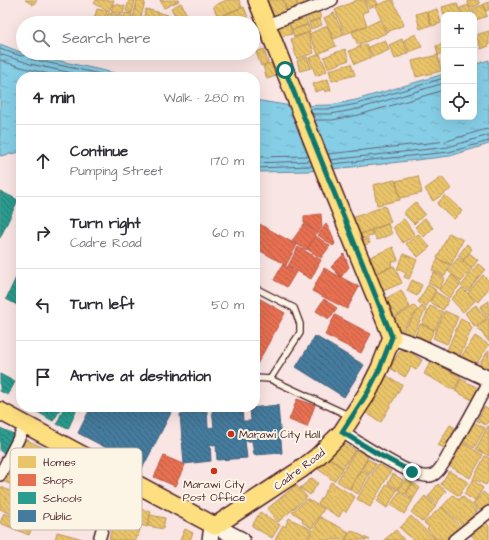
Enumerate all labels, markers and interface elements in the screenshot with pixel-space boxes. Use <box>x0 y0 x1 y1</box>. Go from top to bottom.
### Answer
map controls <box>441 12 477 120</box>
button: + <box>441 12 477 48</box>
search box <box>16 16 260 60</box>
icon: search <box>30 27 52 49</box>
text: Search here <box>62 28 151 49</box>
button: − <box>441 48 477 84</box>
route start <box>276 61 294 79</box>
button: locate <box>441 84 477 120</box>
text: 4 min <box>32 86 75 110</box>
text: Walk · 280 m <box>163 89 244 107</box>
text: Continue <box>70 141 128 162</box>
icon: ahead <box>32 150 54 172</box>
text: 170 m <box>211 152 244 170</box>
text: Pumping Street <box>70 162 163 180</box>
text: Turn right <box>70 213 141 234</box>
icon: right <box>32 222 54 244</box>
text: 60 m <box>212 224 244 242</box>
text: Cadre Road <box>70 234 142 252</box>
icon: left <box>32 294 54 316</box>
text: Turn left <box>70 294 134 315</box>
text: 50 m <box>211 296 244 314</box>
icon: arrive <box>32 366 54 388</box>
text: Arrive at destination <box>70 366 211 387</box>
place label: Marawi City Hall <box>239 427 321 443</box>
marker: Marawi City Hall <box>226 429 236 439</box>
street label: Cadre Road <box>271 445 328 494</box>
legend <box>10 448 142 530</box>
text: Homes <box>43 455 76 470</box>
route end <box>403 463 421 481</box>
marker: Marawi City Post Office <box>209 466 219 476</box>
text: Shops <box>43 473 74 488</box>
place label: Marawi City Post Office <box>183 477 245 505</box>
text: Schools <box>43 491 83 506</box>
text: Public <box>43 509 72 524</box>

